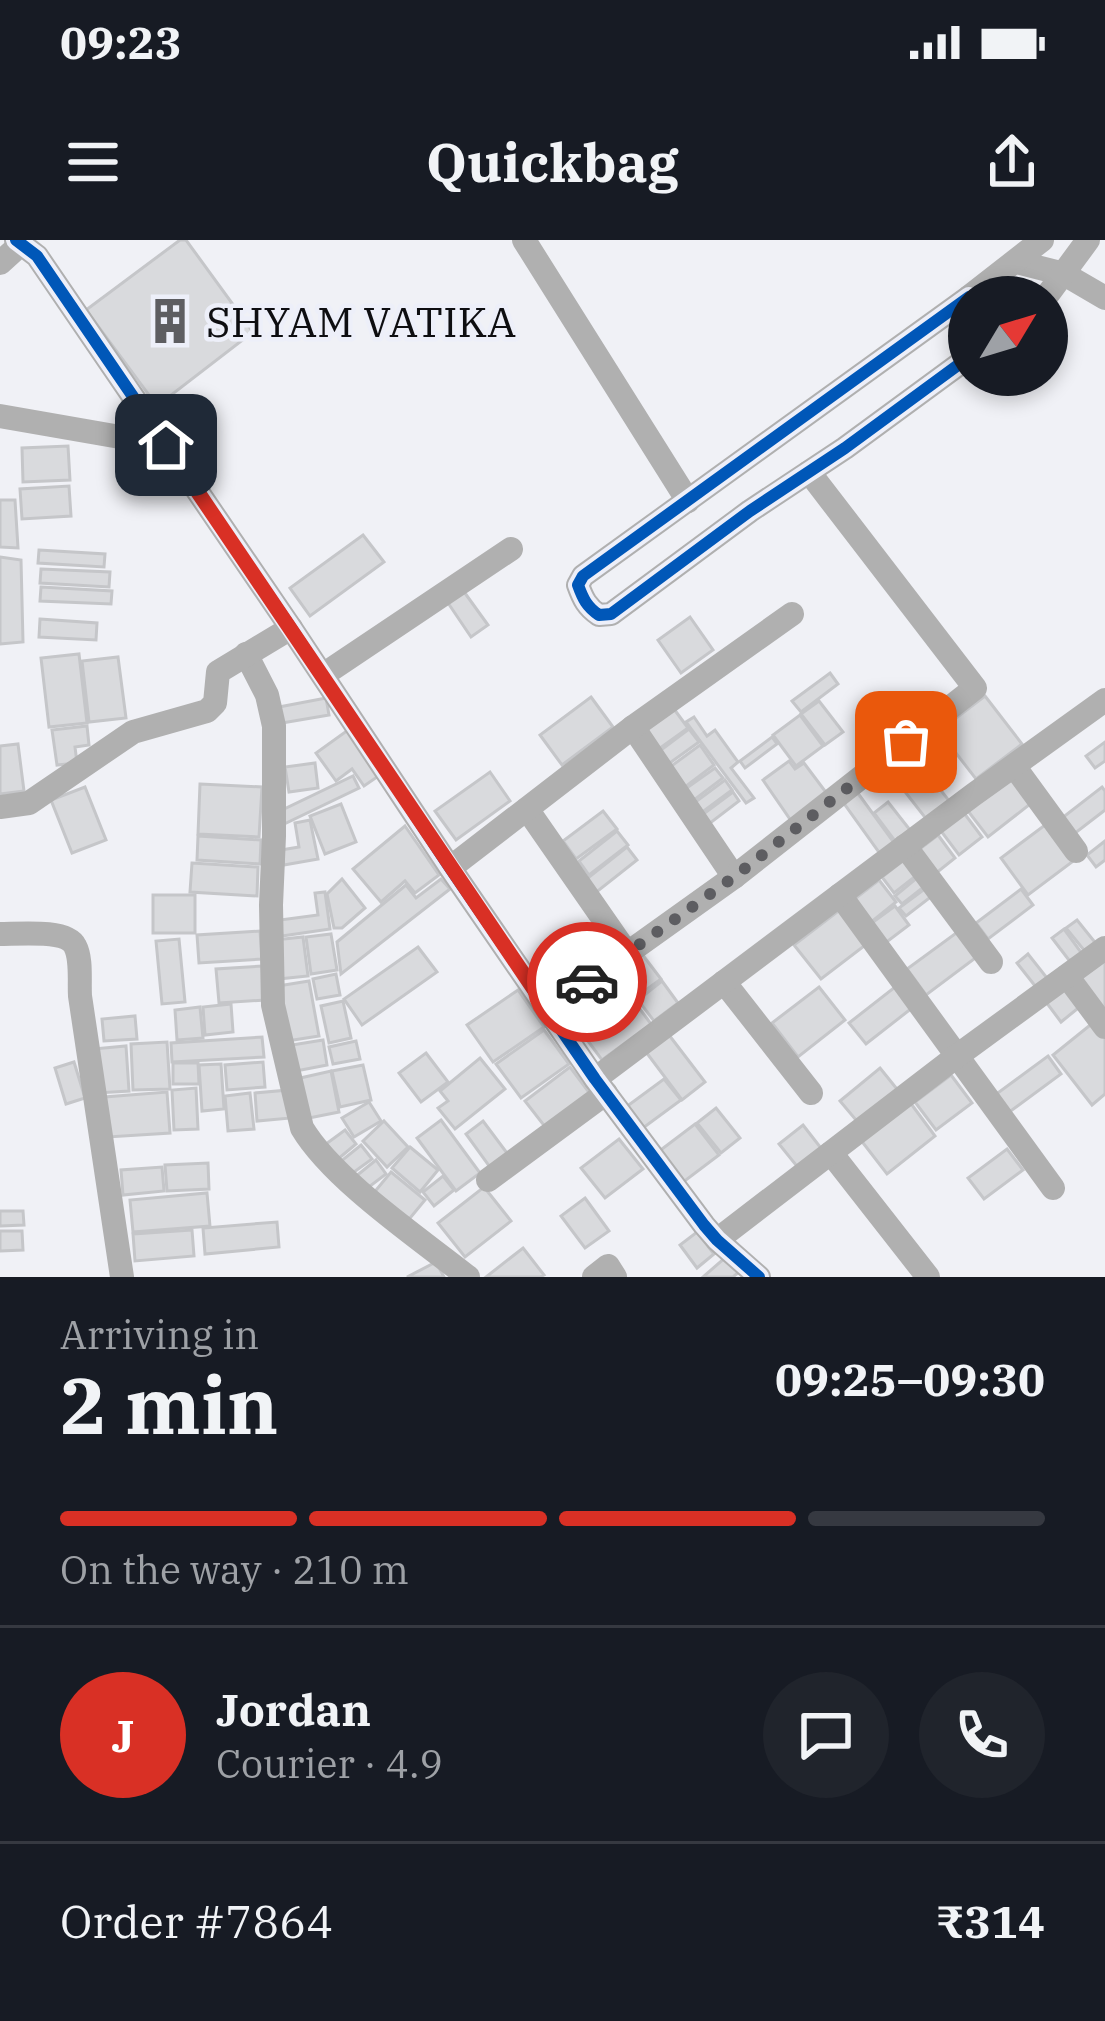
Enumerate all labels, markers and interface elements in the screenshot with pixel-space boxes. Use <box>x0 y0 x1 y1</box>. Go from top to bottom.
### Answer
text: 09:23 <box>60 13 182 71</box>
text: Quickbag <box>426 127 679 197</box>
icon: menu <box>60 129 126 195</box>
icon: share <box>979 129 1045 195</box>
north arrow <box>948 276 1068 396</box>
map controls <box>948 276 1068 396</box>
place label: SHYAM VATIKA <box>206 294 516 349</box>
building icon: SHYAM VATIKA <box>145 296 195 346</box>
pin <box>115 394 217 496</box>
icon: home <box>133 412 199 478</box>
pin <box>855 691 957 793</box>
icon: bag <box>873 709 939 775</box>
courier <box>527 922 647 1042</box>
icon: car <box>554 949 620 1015</box>
text: Arriving in <box>60 1309 259 1360</box>
text: 09:25–09:30 <box>775 1350 1045 1408</box>
text: 2 min <box>60 1354 278 1455</box>
text: On the way · 210 m <box>60 1544 409 1595</box>
button: chat <box>763 1672 889 1798</box>
button: phone <box>919 1672 1045 1798</box>
text: Jordan <box>216 1680 371 1738</box>
text: J <box>111 1706 135 1764</box>
text: Courier · 4.9 <box>216 1738 443 1789</box>
text: Order #7864 <box>60 1892 333 1950</box>
text: ₹314 <box>935 1892 1045 1950</box>

